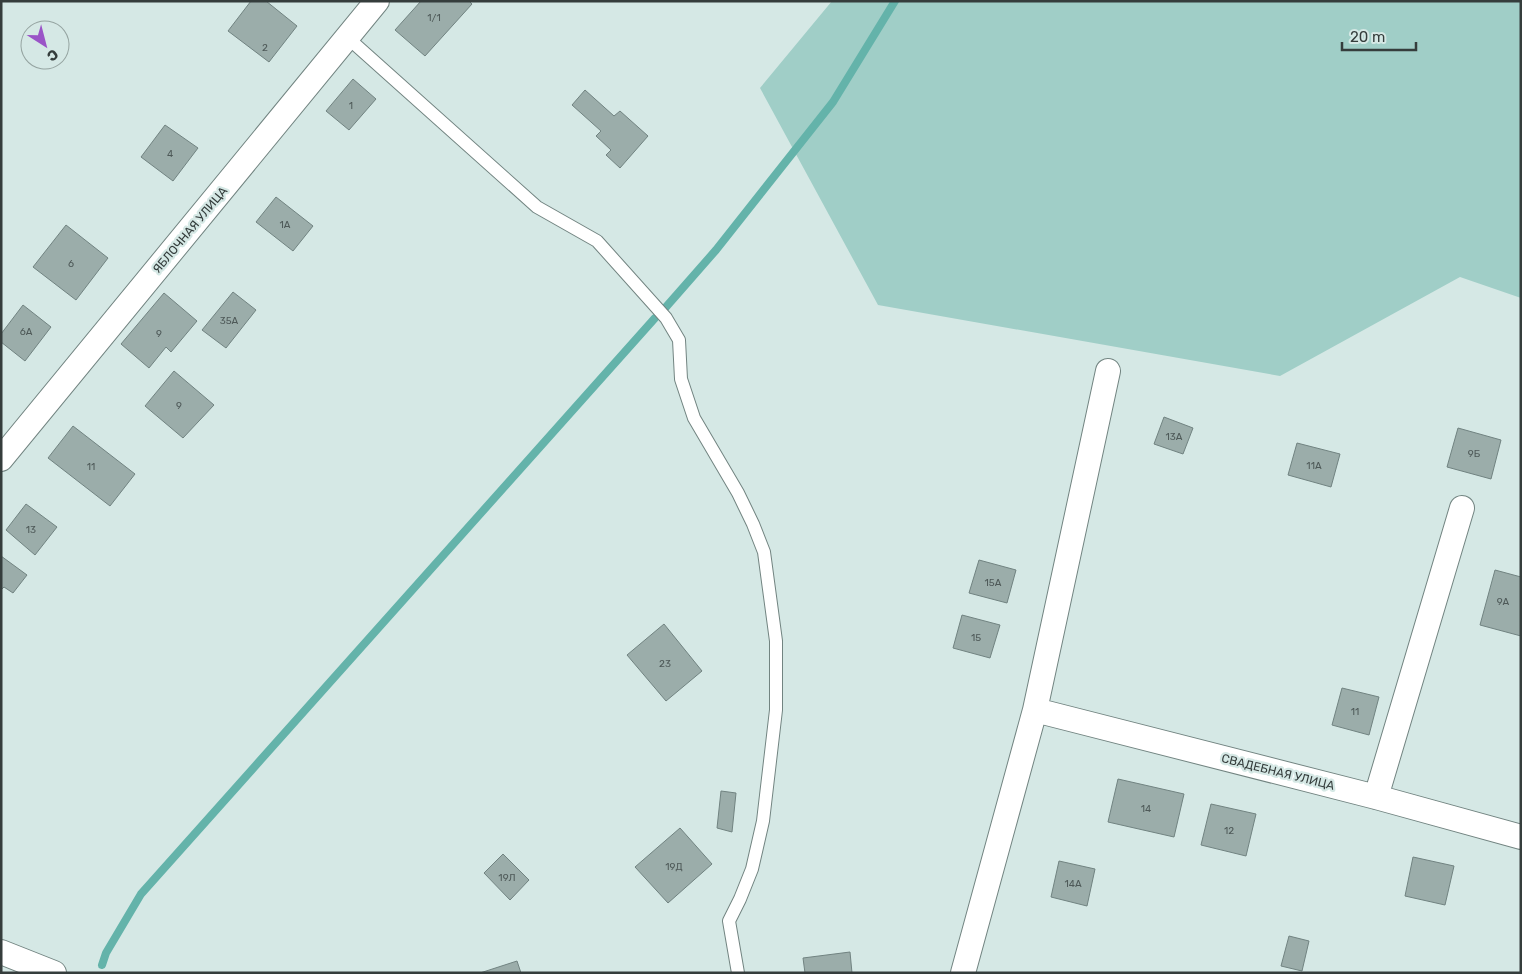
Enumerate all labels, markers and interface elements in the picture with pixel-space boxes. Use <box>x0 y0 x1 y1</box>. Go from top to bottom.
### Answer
house number: 1/1 <box>427 12 441 24</box>
north arrow <box>20 20 70 70</box>
scale bar <box>1342 20 1416 52</box>
text: 20 m <box>1350 28 1385 46</box>
house number: 2 <box>262 42 268 54</box>
text: С <box>43 45 61 65</box>
house number: 1 <box>349 100 353 112</box>
house number: 4 <box>167 148 173 160</box>
street label: ЯБЛОЧНАЯ УЛИЦА <box>150 184 230 276</box>
house number: 1А <box>280 219 291 231</box>
house number: 6 <box>68 258 74 270</box>
house number: 35А <box>220 315 239 327</box>
house number: 6А <box>20 326 33 338</box>
house number: 9 <box>156 328 162 340</box>
house number: 9 <box>176 400 182 412</box>
house number: 13А <box>1166 431 1183 443</box>
house number: 9Б <box>1468 448 1481 460</box>
house number: 11А <box>1306 460 1322 472</box>
house number: 11 <box>87 461 95 473</box>
house number: 13 <box>26 524 36 536</box>
house number: 15А <box>985 577 1002 589</box>
house number: 9А <box>1497 596 1510 608</box>
house number: 15 <box>971 632 981 644</box>
house number: 23 <box>659 658 671 670</box>
house number: 11 <box>1351 706 1359 718</box>
street label: СВАДЕБНАЯ УЛИЦА <box>1220 751 1336 793</box>
house number: 14 <box>1141 803 1151 815</box>
house number: 12 <box>1224 825 1234 837</box>
house number: 19Д <box>665 861 683 873</box>
house number: 19Л <box>498 872 516 884</box>
house number: 14А <box>1064 878 1082 890</box>

